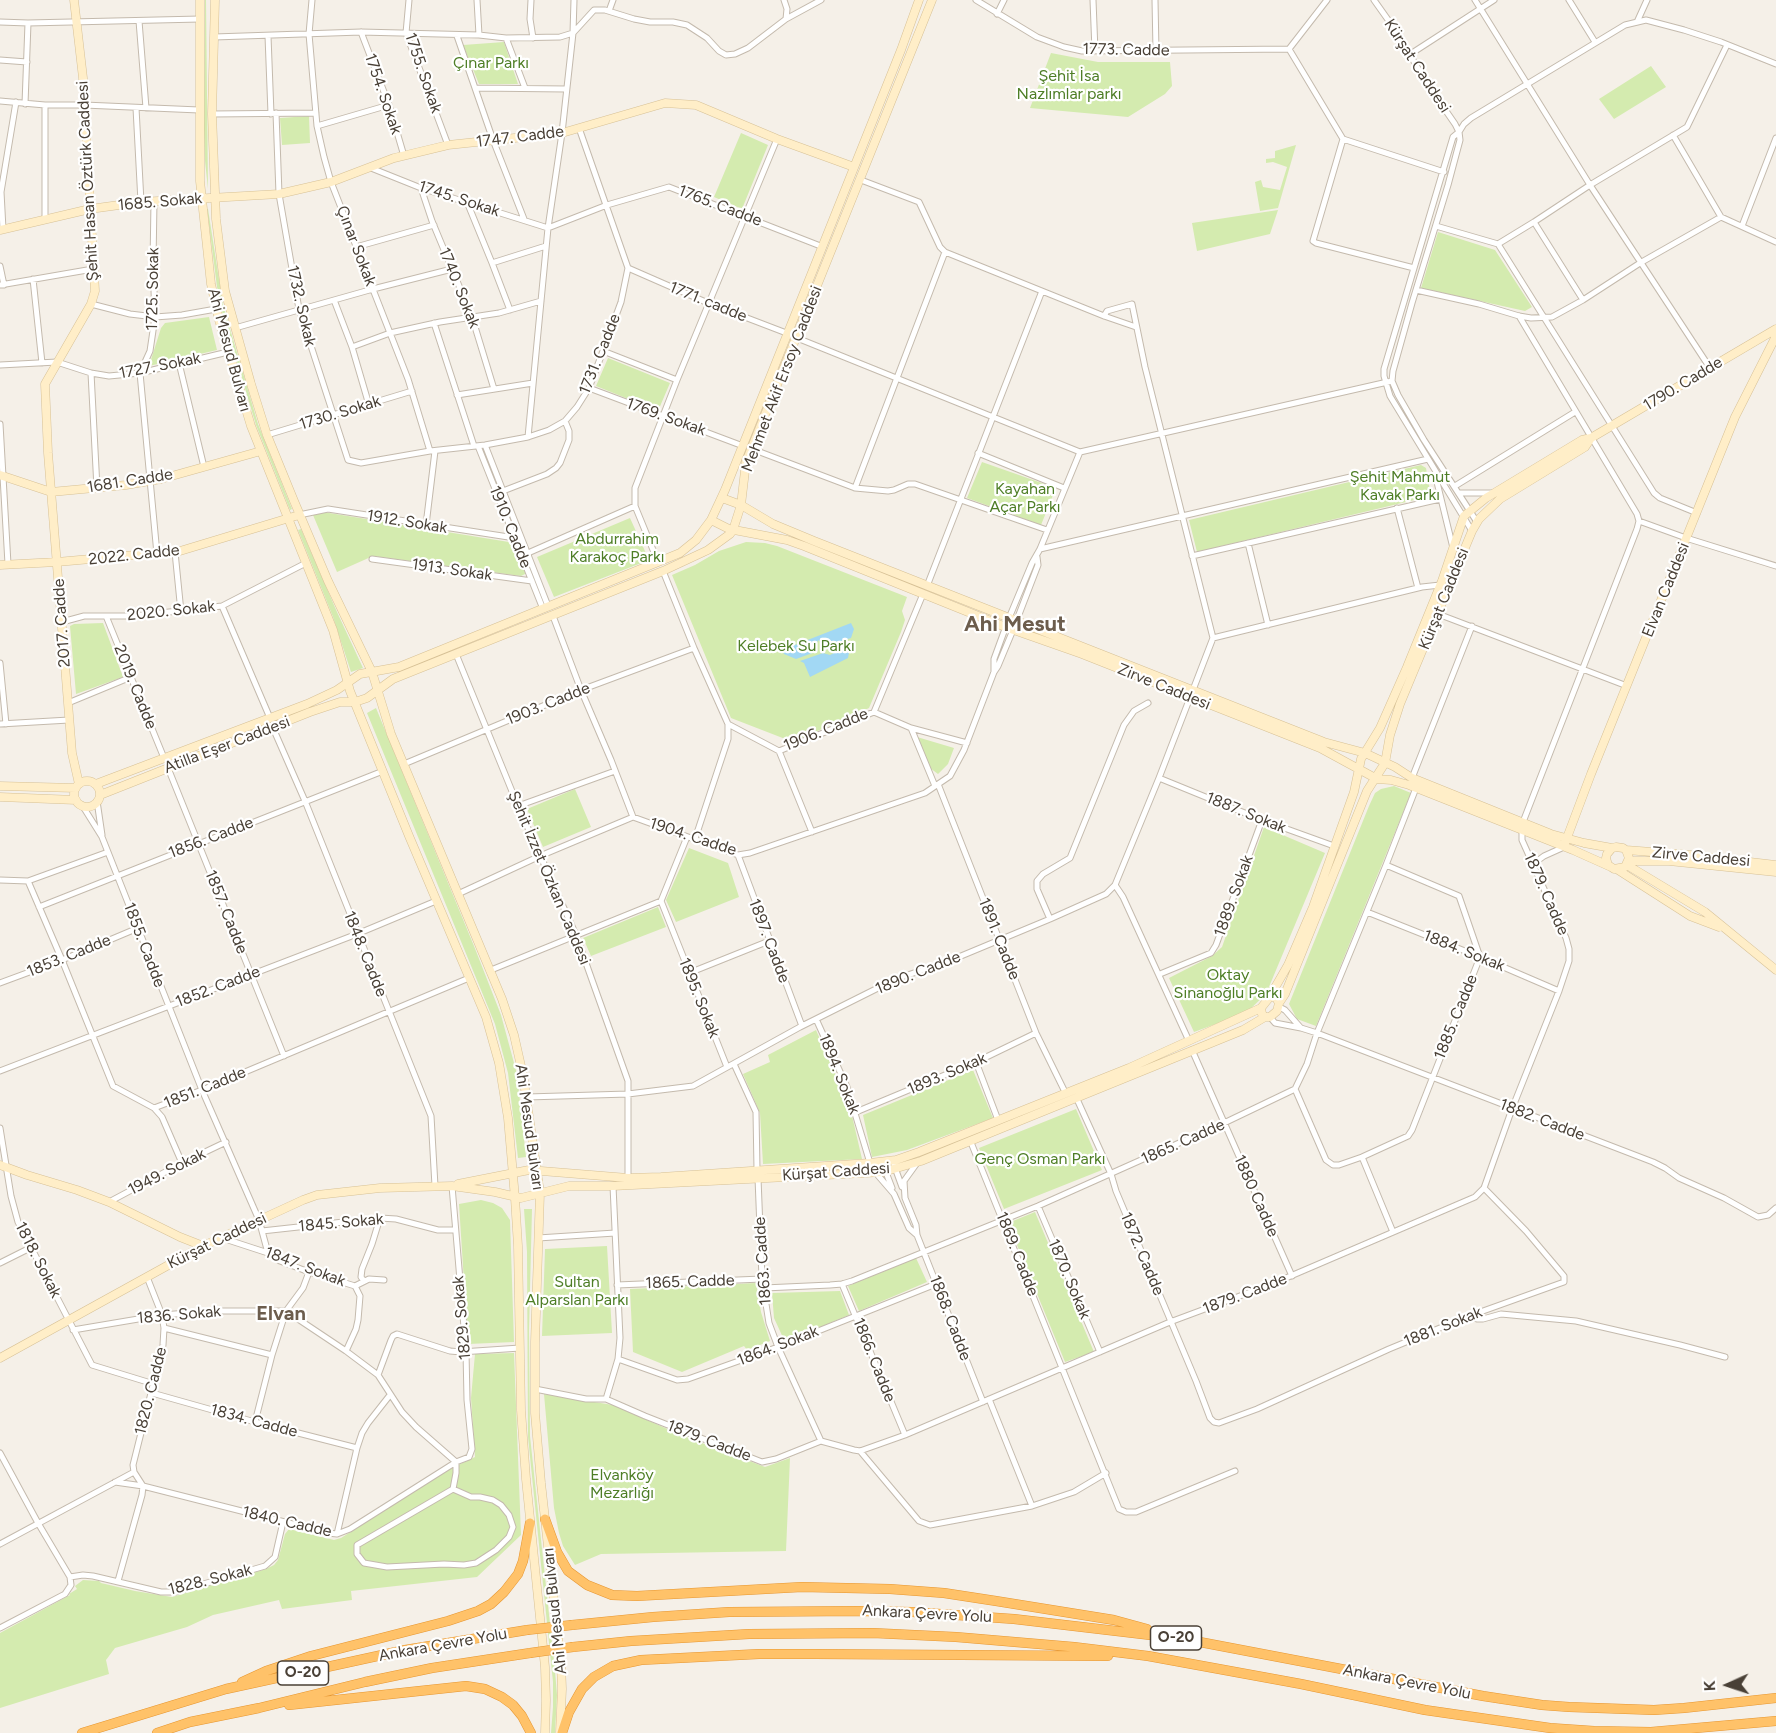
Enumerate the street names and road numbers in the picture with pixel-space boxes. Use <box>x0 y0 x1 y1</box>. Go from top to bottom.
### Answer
street label: Kürşat Caddesi <box>1380 15 1454 117</box>
street label: 1755. Sokak <box>400 30 446 116</box>
street label: 1773. Cadde <box>1082 40 1170 60</box>
street label: 1754. Sokak <box>360 51 406 137</box>
street label: Şehit Hasan Öztürk Caddesi <box>73 80 103 282</box>
street label: 1747. Cadde <box>475 122 565 152</box>
street label: 1745. Sokak <box>416 177 502 221</box>
street label: 1765. Cadde <box>676 181 764 231</box>
street label: 1685. Sokak <box>117 189 203 215</box>
street label: Çınar Sokak <box>332 203 380 289</box>
street label: 1740. Sokak <box>434 245 484 331</box>
street label: 1725. Sokak <box>143 247 163 331</box>
street label: 1732. Sokak <box>282 264 320 348</box>
street label: 1771. cadde <box>666 278 750 326</box>
street label: Mehmet Akif Ersoy Caddesi <box>738 283 826 475</box>
street label: Ahi Mesud Bulvarı <box>203 286 255 414</box>
street label: 1731. Cadde <box>575 311 625 397</box>
street label: 1727. Sokak <box>118 349 202 383</box>
street label: 1790. Cadde <box>1640 353 1726 415</box>
street label: 1730. Sokak <box>297 392 383 434</box>
street label: 1769. Sokak <box>624 394 708 440</box>
street label: 1681. Cadde <box>86 465 174 497</box>
street label: 1910. Cadde <box>485 483 535 571</box>
street label: 1912. Sokak <box>365 506 449 538</box>
street label: Elvan Caddesi <box>1638 540 1694 640</box>
street label: 2022. Cadde <box>87 541 181 569</box>
street label: Kürşat Caddesi <box>1415 545 1473 653</box>
street label: 1913. Sokak <box>411 555 493 585</box>
street label: 2017. Cadde <box>49 578 75 668</box>
street label: 2020. Sokak <box>126 597 216 625</box>
street label: 2019. Cadde <box>109 642 161 732</box>
street label: Zirve Caddesi <box>1115 660 1213 714</box>
street label: 1903. Cadde <box>503 678 593 730</box>
street label: 1906. Cadde <box>781 704 871 756</box>
street label: Atilla Eşer Caddesi <box>161 712 293 778</box>
street label: Şehit İzzet Özkan Caddesi <box>504 788 594 968</box>
street label: 1887. Sokak <box>1203 788 1289 838</box>
street label: 1856. Cadde <box>166 813 256 863</box>
street label: 1904. Cadde <box>647 814 739 860</box>
street label: Zirve Caddesi <box>1651 843 1751 871</box>
street label: 1879. Cadde <box>1519 850 1573 938</box>
street label: 1889. Sokak <box>1210 853 1258 939</box>
street label: 1857. Cadde <box>200 867 252 957</box>
street label: 1891. Cadde <box>974 895 1024 983</box>
street label: 1897. Cadde <box>744 896 794 986</box>
street label: 1855. Cadde <box>119 900 169 990</box>
street label: 1848. Cadde <box>339 908 391 1000</box>
street label: 1884. Sokak <box>1420 926 1508 976</box>
street label: 1853. Cadde <box>24 930 114 982</box>
street label: 1890. Cadde <box>873 947 963 999</box>
street label: 1895. Sokak <box>674 955 724 1041</box>
street label: 1852. Cadde <box>173 962 263 1012</box>
street label: 1885. Cadde <box>1430 972 1482 1062</box>
street label: 1894. Sokak <box>814 1031 864 1117</box>
street label: 1893. Sokak <box>905 1049 989 1099</box>
street label: 1851. Cadde <box>161 1063 249 1113</box>
street label: Ahi Mesud Bulvarı <box>511 1063 547 1191</box>
street label: 1882. Cadde <box>1497 1095 1587 1145</box>
street label: 1865. Cadde <box>1138 1115 1228 1169</box>
street label: 1949. Sokak <box>125 1144 209 1200</box>
street label: 1880 Cadde <box>1229 1152 1283 1240</box>
street label: Kürşat Caddesi <box>781 1159 891 1185</box>
street label: Kürşat Caddesi <box>164 1209 270 1273</box>
street label: 1869. Cadde <box>991 1209 1043 1299</box>
street label: 1845. Sokak <box>298 1210 384 1236</box>
street label: 1872. Cadde <box>1116 1210 1168 1298</box>
street label: 1863. Cadde <box>750 1216 776 1306</box>
street label: 1818. Sokak <box>11 1219 65 1301</box>
street label: 1870. Sokak <box>1044 1236 1094 1322</box>
street label: 1847. Sokak <box>262 1243 348 1291</box>
street label: 1879. Cadde <box>1200 1269 1290 1319</box>
street label: 1865. Cadde <box>645 1271 735 1293</box>
street label: 1868. Cadde <box>925 1273 975 1363</box>
street label: 1829. Sokak <box>449 1275 475 1361</box>
street label: 1836. Sokak <box>136 1302 222 1328</box>
street label: 1881. Sokak <box>1401 1303 1485 1351</box>
street label: 1866. Cadde <box>848 1315 900 1405</box>
street label: 1864. Sokak <box>735 1322 821 1370</box>
street label: 1820. Cadde <box>131 1345 171 1437</box>
street label: 1834. Cadde <box>208 1400 300 1442</box>
street label: 1879. Cadde <box>664 1416 754 1466</box>
street label: 1840. Cadde <box>240 1502 334 1542</box>
street label: Ahi Mesud Bulvarı <box>539 1547 571 1675</box>
street label: 1828. Sokak <box>166 1560 254 1600</box>
street label: Ankara Çevre Yolu <box>862 1601 992 1627</box>
street label: Ankara Çevre Yolu <box>377 1624 509 1666</box>
road number: O-20 <box>1150 1626 1202 1650</box>
street label: Ankara Çevre Yolu <box>1341 1660 1473 1704</box>
road number: O-20 <box>278 1661 328 1685</box>

